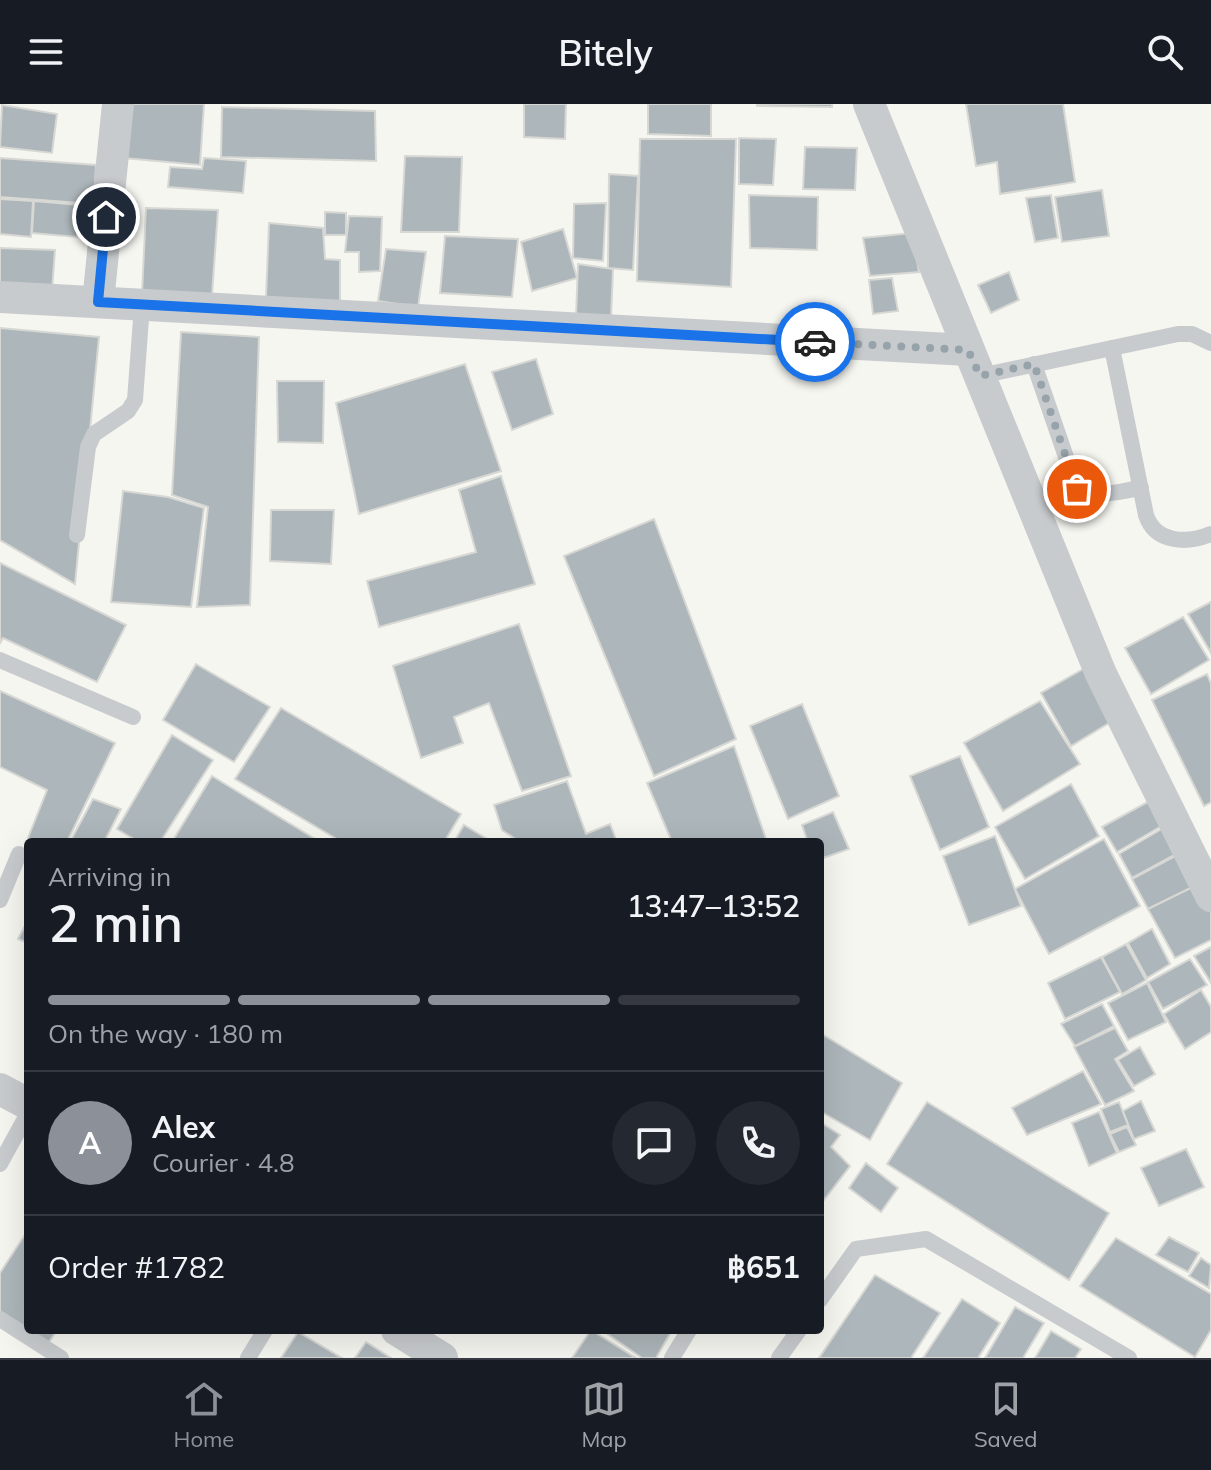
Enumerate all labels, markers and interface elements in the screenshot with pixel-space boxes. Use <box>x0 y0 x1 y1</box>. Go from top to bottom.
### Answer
icon: menu <box>24 30 68 74</box>
text: Bitely <box>558 30 653 75</box>
icon: search <box>1143 30 1187 74</box>
pin <box>72 183 140 251</box>
icon: home <box>84 195 128 239</box>
courier <box>775 302 855 382</box>
icon: car <box>793 320 837 364</box>
pin <box>1043 455 1111 523</box>
icon: bag <box>1055 467 1099 511</box>
text: Arriving in <box>48 860 171 893</box>
text: 13:47–13:52 <box>627 887 800 925</box>
text: 2 min <box>48 890 183 955</box>
text: On the way · 180 m <box>48 1017 283 1050</box>
button: chat <box>612 1101 696 1185</box>
button: phone <box>716 1101 800 1185</box>
text: Alex <box>152 1108 215 1146</box>
text: A <box>79 1124 101 1162</box>
text: Courier · 4.8 <box>152 1146 295 1179</box>
text: Order #1782 <box>48 1248 225 1286</box>
text: ฿651 <box>727 1248 800 1286</box>
tab: Home <box>174 1377 234 1453</box>
tab: Map <box>581 1377 627 1453</box>
tab: Saved <box>974 1377 1037 1453</box>

